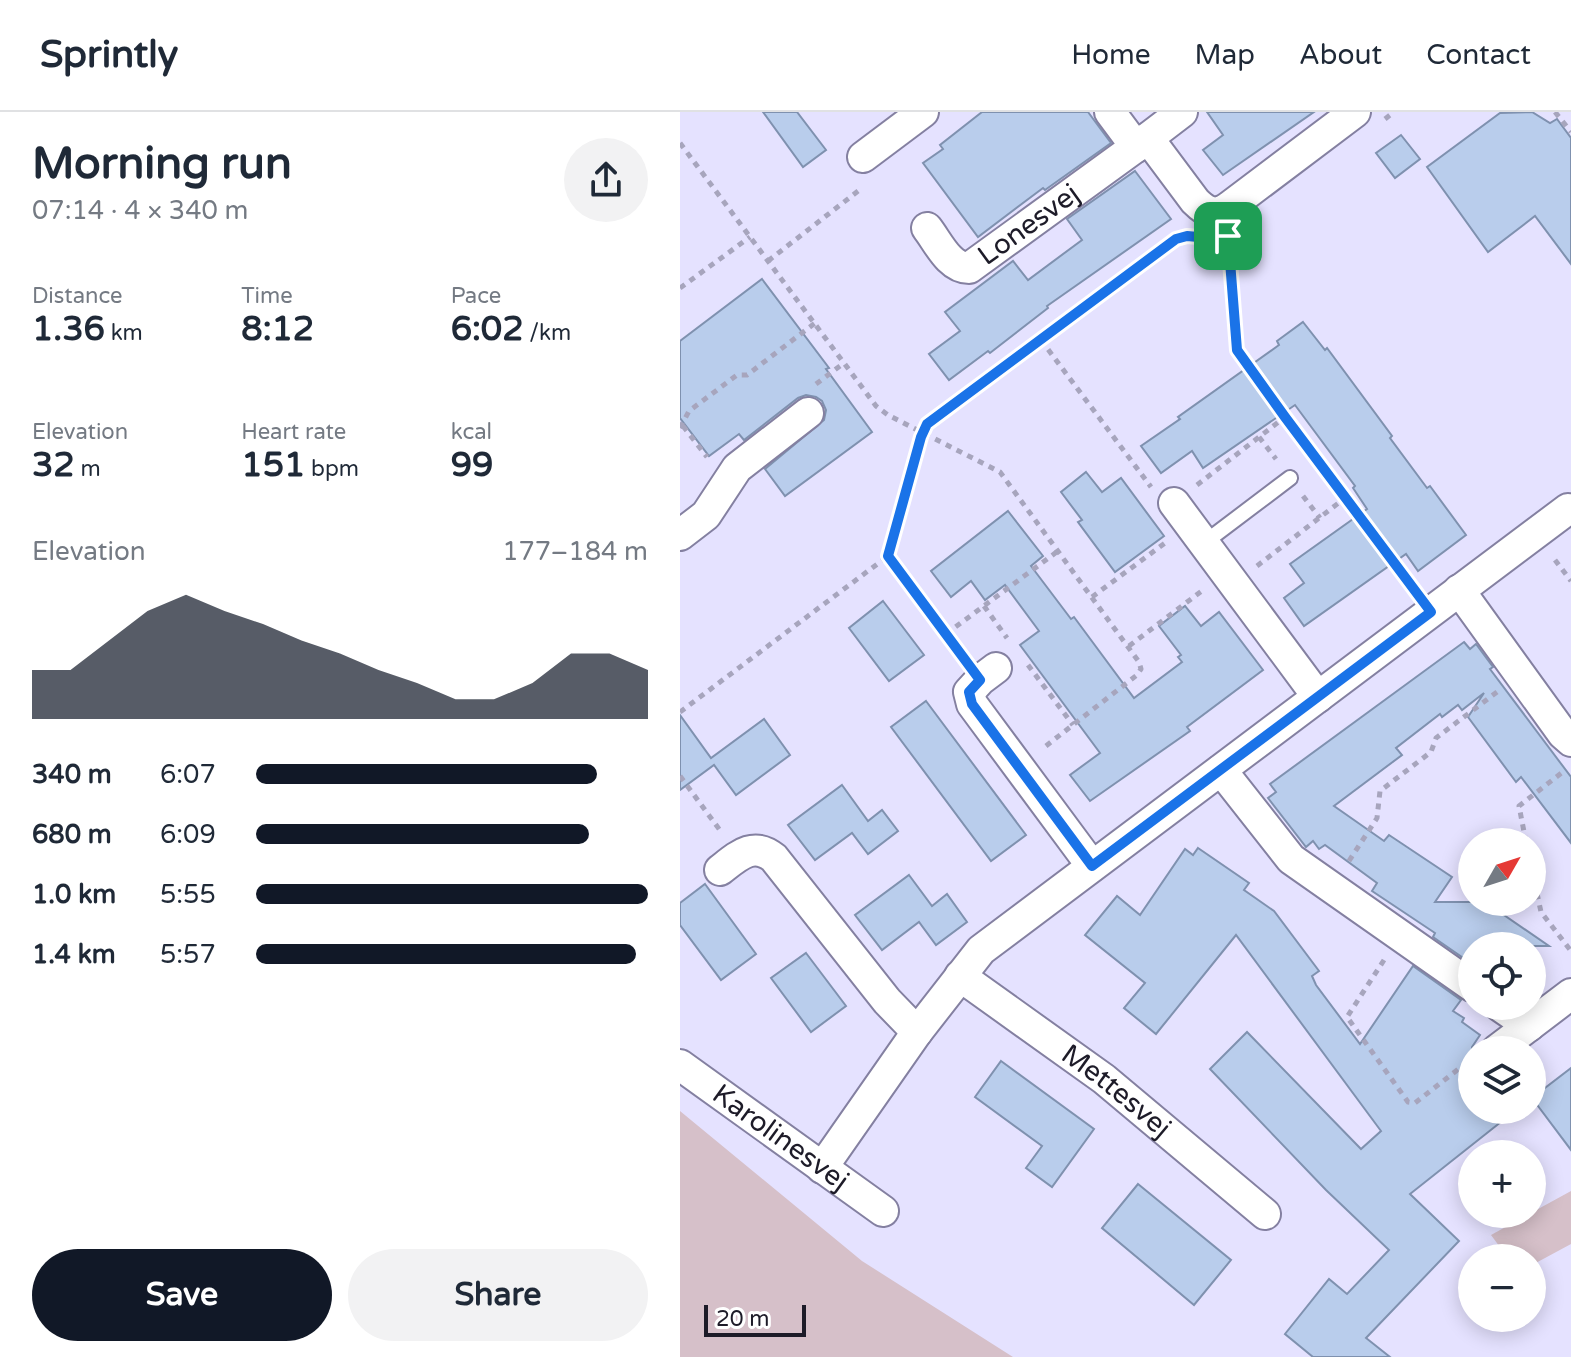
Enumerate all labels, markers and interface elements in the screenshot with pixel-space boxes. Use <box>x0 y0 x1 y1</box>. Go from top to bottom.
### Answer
text: Sprintly <box>40 32 178 78</box>
text: Home <box>1071 38 1151 72</box>
text: Map <box>1195 38 1255 72</box>
text: About <box>1299 38 1382 72</box>
text: Contact <box>1426 38 1531 72</box>
text: Morning run <box>32 138 292 191</box>
button: share <box>564 138 648 222</box>
street label: Lonesvej <box>971 177 1086 273</box>
text: 07:14 · 4 × 340 m <box>32 195 248 226</box>
pin <box>1194 202 1262 270</box>
icon: arrive <box>1206 214 1250 258</box>
text: Distance <box>32 283 123 309</box>
text: Time <box>241 283 293 309</box>
text: Pace <box>451 283 501 309</box>
text: 1.36 <box>32 309 105 350</box>
text: 8:12 <box>241 309 314 350</box>
text: 6:02 <box>451 309 524 350</box>
text: km <box>105 320 143 346</box>
text: /km <box>524 320 571 346</box>
text: Elevation <box>32 419 128 445</box>
text: Heart rate <box>241 419 346 445</box>
text: kcal <box>451 419 492 445</box>
text: 32 <box>32 445 75 486</box>
text: 151 <box>241 445 305 486</box>
text: 99 <box>451 445 493 486</box>
text: m <box>75 456 101 482</box>
text: bpm <box>305 456 359 482</box>
text: Elevation <box>32 536 146 567</box>
text: 177–184 m <box>502 536 648 567</box>
text: 340 m <box>32 759 112 790</box>
text: 6:07 <box>160 759 216 790</box>
text: 680 m <box>32 819 112 850</box>
text: 6:09 <box>160 819 216 850</box>
north arrow <box>1458 828 1546 916</box>
map controls <box>1458 828 1546 1332</box>
text: 1.0 km <box>32 879 116 910</box>
text: 5:55 <box>160 879 216 910</box>
button: locate <box>1458 932 1546 1020</box>
text: 1.4 km <box>32 939 116 970</box>
text: 5:57 <box>160 939 216 970</box>
button: layers <box>1458 1036 1546 1124</box>
street label: Mettesvej <box>1055 1037 1178 1145</box>
street label: Karolinesvej <box>706 1077 855 1198</box>
button: + <box>1458 1140 1546 1228</box>
button: − <box>1458 1244 1546 1332</box>
button: Save <box>32 1249 332 1341</box>
button: Share <box>348 1249 648 1341</box>
scale bar <box>704 1301 806 1337</box>
text: 20 m <box>716 1306 770 1332</box>

